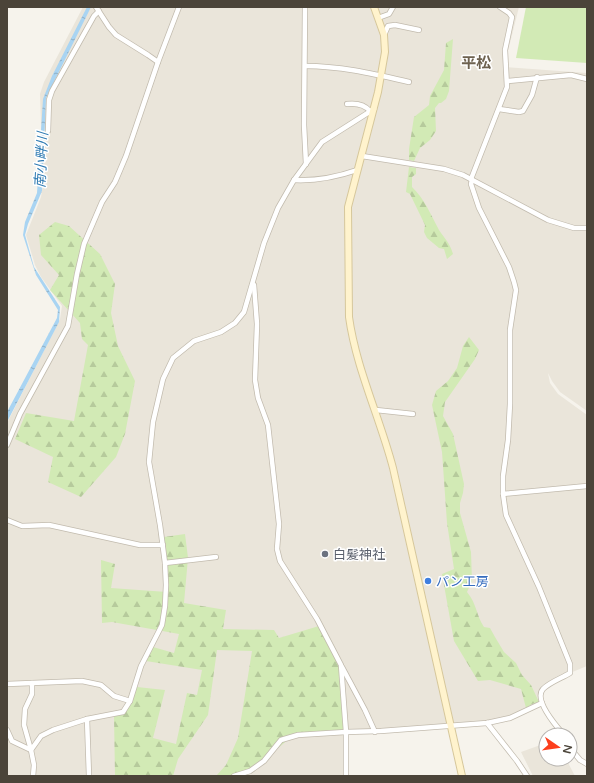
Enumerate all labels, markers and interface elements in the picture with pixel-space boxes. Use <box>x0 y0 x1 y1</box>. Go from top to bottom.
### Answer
district label: 平松 <box>461 54 491 72</box>
water label: 南小畔川 <box>32 130 52 188</box>
place label: 白髪神社 <box>333 547 385 563</box>
marker: 白髪神社 <box>320 549 330 559</box>
place label: パン工房 <box>436 574 489 590</box>
marker: パン工房 <box>423 576 433 586</box>
north arrow <box>538 727 578 767</box>
text: N <box>560 743 575 755</box>

